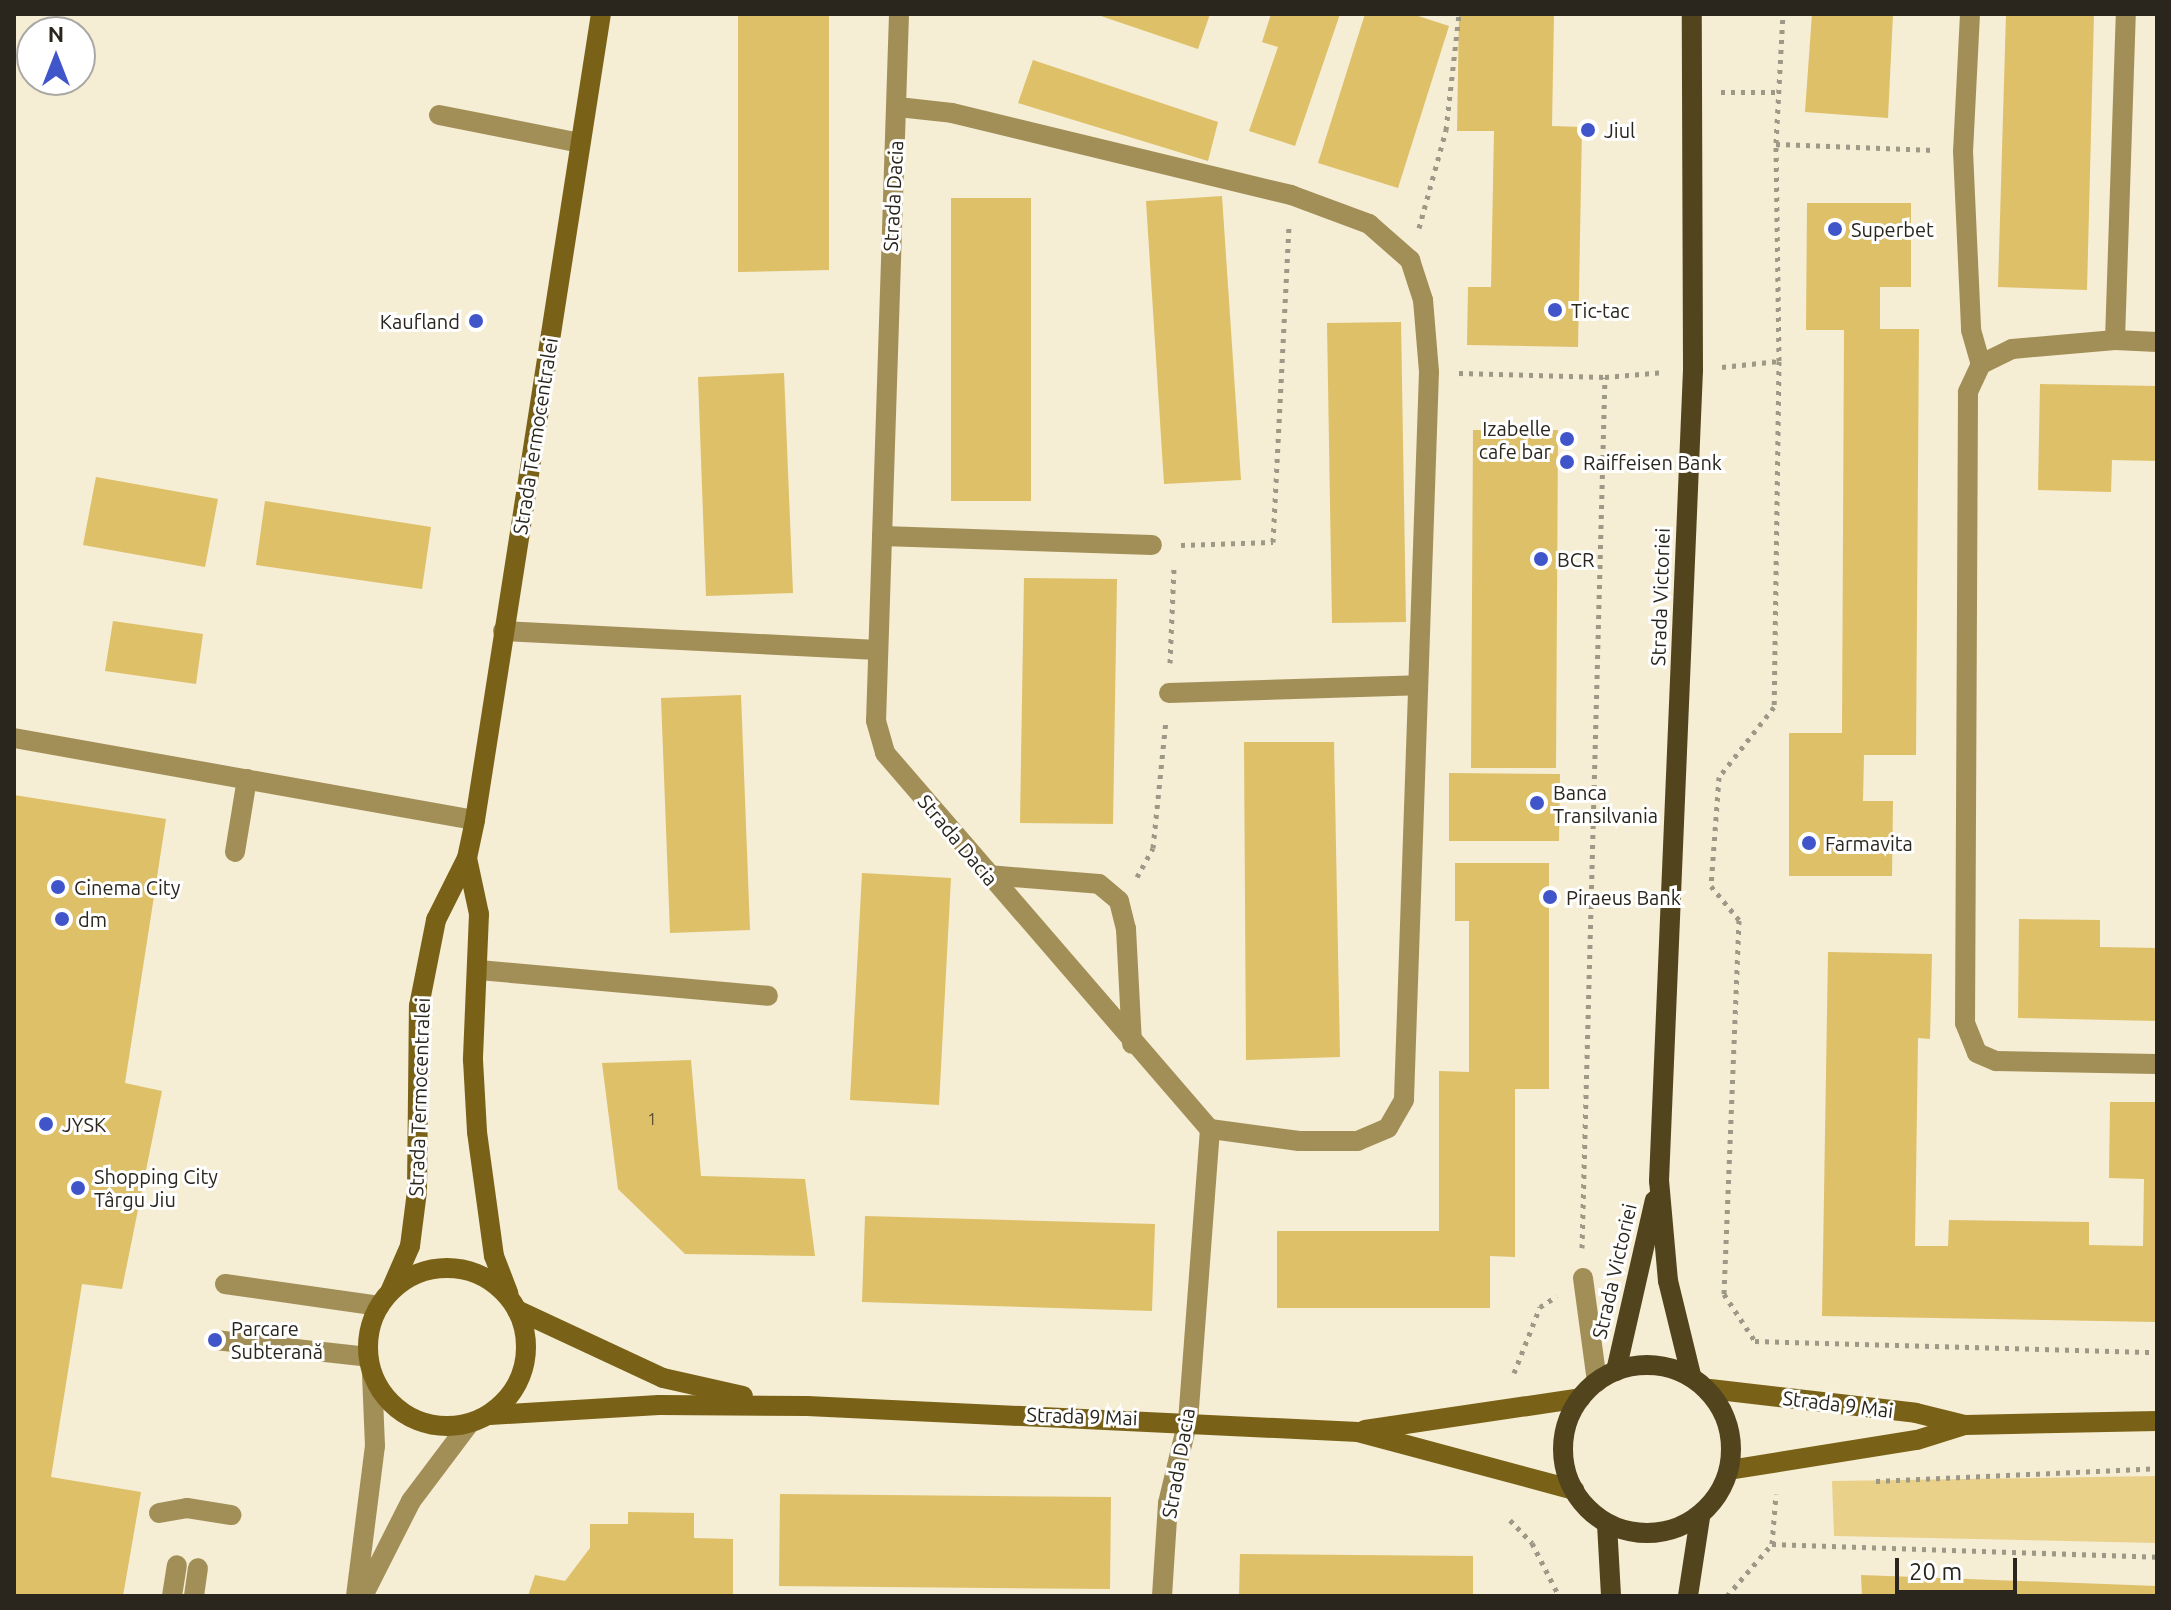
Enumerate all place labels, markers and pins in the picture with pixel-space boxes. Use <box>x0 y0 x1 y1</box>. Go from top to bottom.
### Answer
place label: Jiul <box>1604 118 1635 142</box>
marker: Jiul <box>1579 121 1597 139</box>
place label: Superbet <box>1851 217 1934 241</box>
marker: Superbet <box>1826 220 1844 238</box>
place label: Tic-tac <box>1571 298 1629 322</box>
marker: Tic-tac <box>1546 301 1564 319</box>
place label: Kaufland <box>380 309 460 333</box>
marker: Kaufland <box>467 312 485 330</box>
place label: Izabelle cafe bar <box>1479 416 1551 463</box>
marker: Izabelle cafe bar <box>1558 430 1576 448</box>
place label: Raiffeisen Bank <box>1583 450 1722 474</box>
marker: Raiffeisen Bank <box>1558 453 1576 471</box>
place label: BCR <box>1557 547 1594 571</box>
marker: BCR <box>1532 550 1550 568</box>
place label: Banca Transilvania <box>1553 780 1658 827</box>
marker: Banca Transilvania <box>1528 794 1546 812</box>
place label: Farmavita <box>1825 831 1913 855</box>
marker: Farmavita <box>1800 834 1818 852</box>
place label: Cinema City <box>74 875 180 899</box>
marker: Cinema City <box>49 878 67 896</box>
place label: Piraeus Bank <box>1566 885 1681 909</box>
marker: Piraeus Bank <box>1541 888 1559 906</box>
place label: dm <box>78 907 107 931</box>
marker: dm <box>53 910 71 928</box>
place label: JYSK <box>62 1112 106 1136</box>
marker: JYSK <box>37 1115 55 1133</box>
place label: Shopping City Târgu Jiu <box>94 1164 218 1211</box>
marker: Shopping City Târgu Jiu <box>69 1179 87 1197</box>
place label: Parcare Subterană <box>231 1316 323 1363</box>
marker: Parcare Subterană <box>206 1331 224 1349</box>

